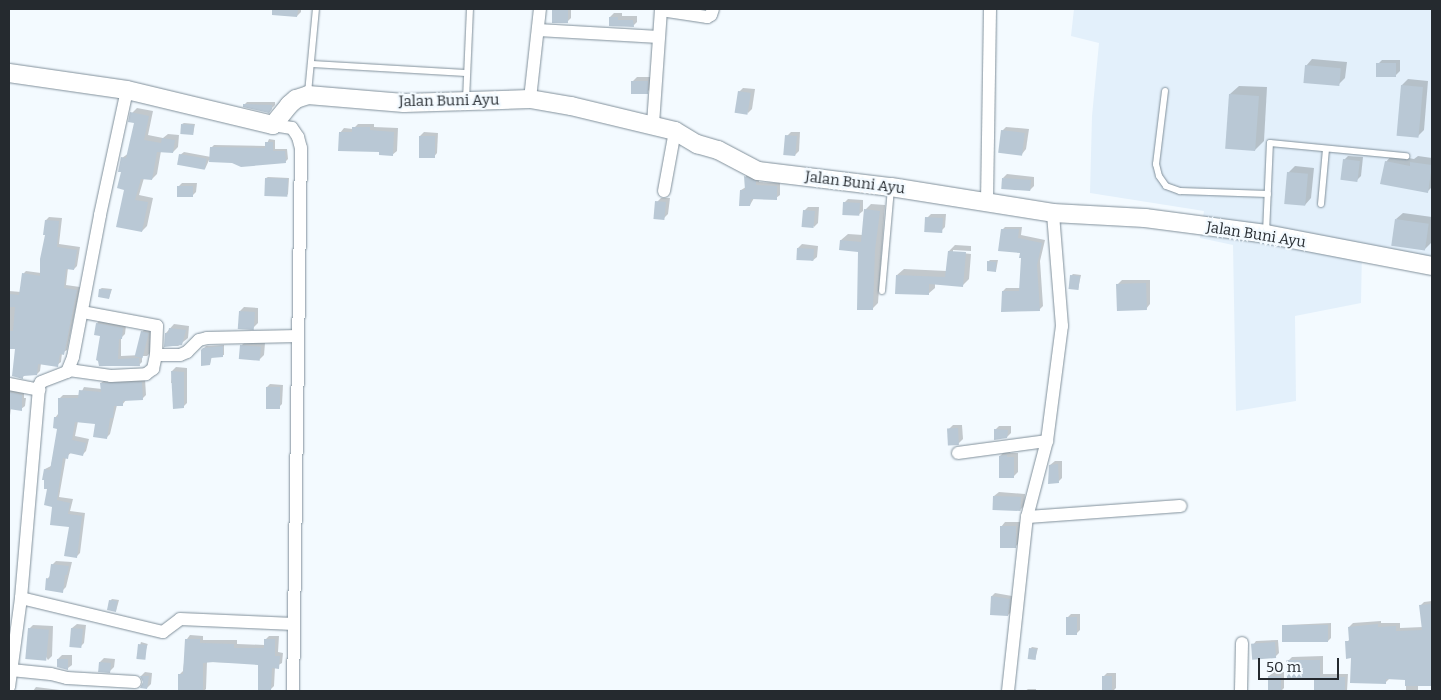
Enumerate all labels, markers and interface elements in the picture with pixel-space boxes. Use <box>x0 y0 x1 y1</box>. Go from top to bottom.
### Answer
street label: Jalan Buni Ayu <box>399 91 499 111</box>
street label: Jalan Buni Ayu <box>804 168 906 198</box>
street label: Jalan Buni Ayu <box>1205 218 1307 252</box>
scale bar <box>1261 648 1342 680</box>
text: 50 m <box>1266 658 1301 676</box>

